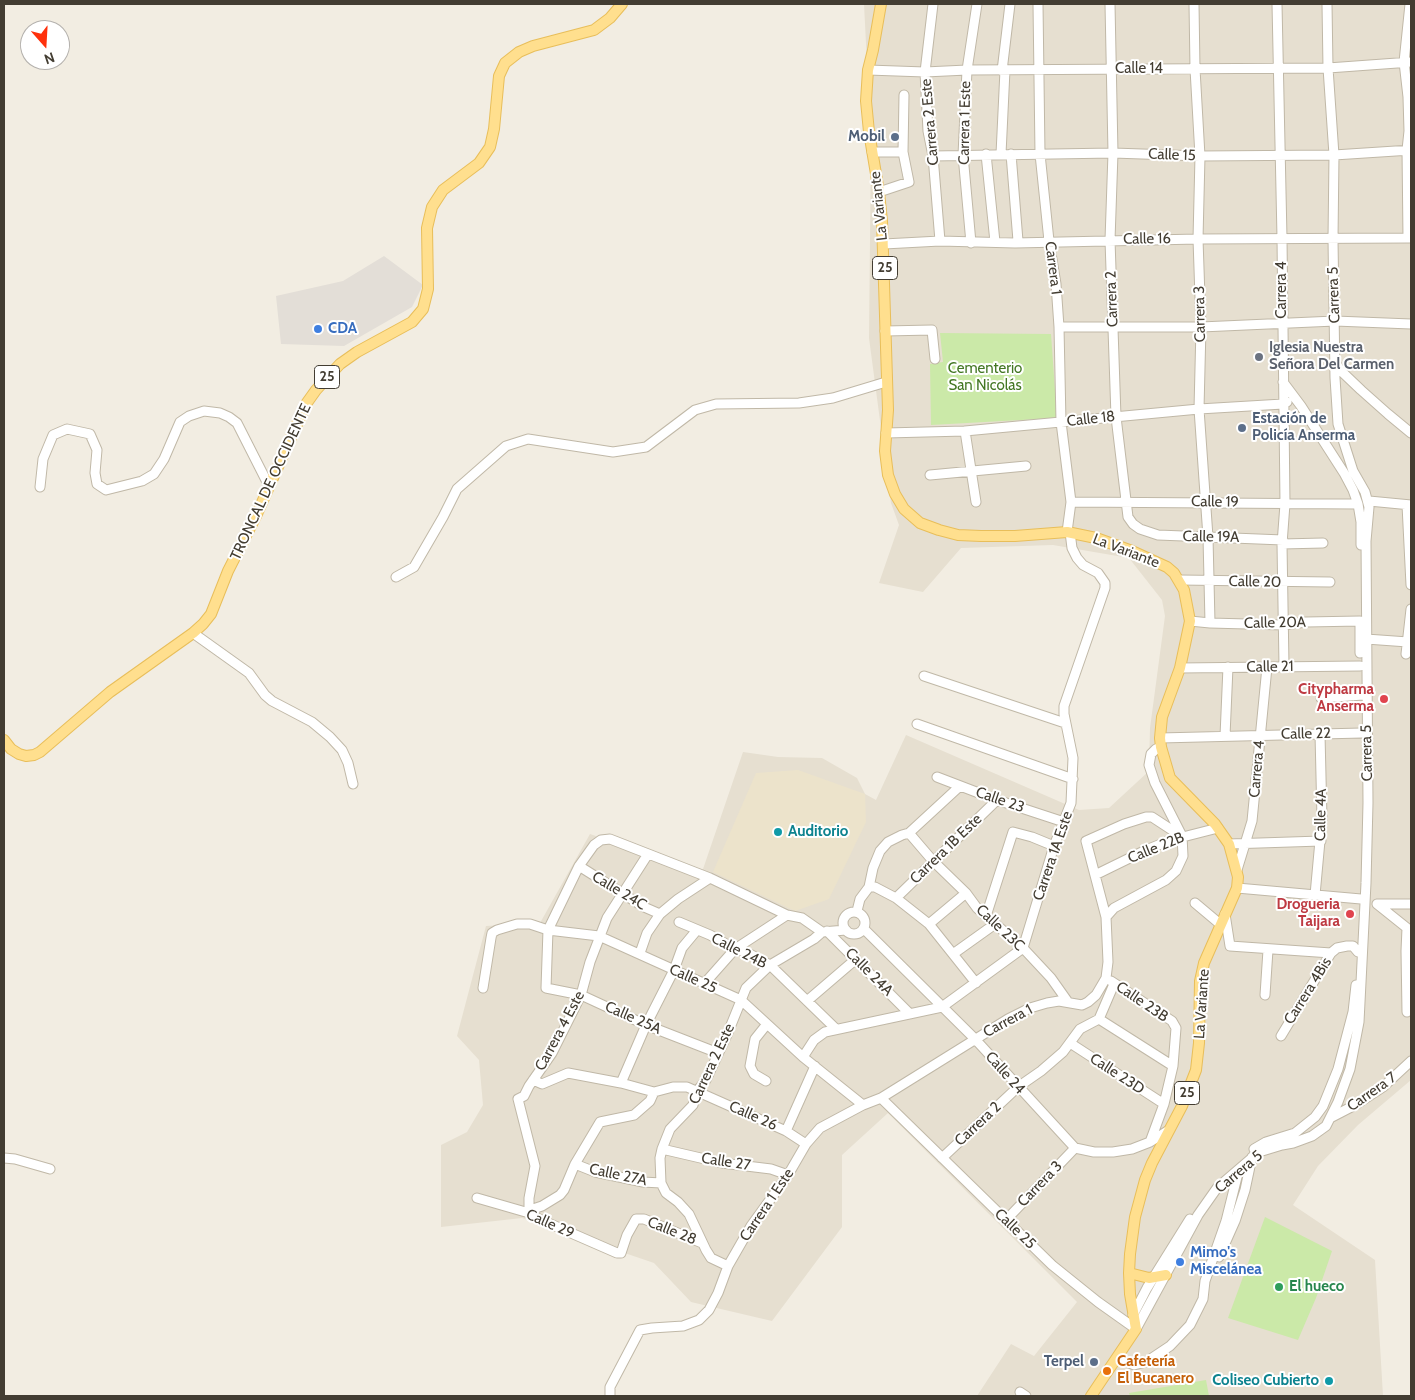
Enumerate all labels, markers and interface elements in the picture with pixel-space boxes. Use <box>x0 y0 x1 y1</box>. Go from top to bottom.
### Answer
north arrow <box>20 20 70 70</box>
text: N <box>42 48 57 68</box>
street label: Calle 14 <box>1115 60 1163 78</box>
street label: Carrera 2 Este <box>917 78 943 166</box>
street label: Carrera 1 Este <box>955 81 975 165</box>
place label: Mobil <box>848 128 885 146</box>
marker: Mobil <box>889 131 901 143</box>
street label: Calle 15 <box>1148 145 1196 165</box>
street label: La Variante <box>866 170 892 242</box>
street label: Calle 16 <box>1123 230 1171 248</box>
street label: Carrera 1 <box>1041 240 1065 296</box>
road number: 25 <box>872 256 898 280</box>
street label: Carrera 4 <box>1273 261 1291 319</box>
street label: Carrera 5 <box>1324 266 1344 324</box>
street label: Carrera 2 <box>1102 270 1122 328</box>
street label: Carrera 3 <box>1191 285 1209 343</box>
place label: CDA <box>328 320 357 338</box>
marker: CDA <box>312 323 324 335</box>
place label: Iglesia Nuestra Señora Del Carmen <box>1269 339 1394 374</box>
marker: Iglesia Nuestra Señora Del Carmen <box>1253 351 1265 363</box>
park label: Cementerio San Nicolás <box>948 360 1022 395</box>
road number: 25 <box>314 366 340 388</box>
street label: TRONCAL DE OCCIDENTE <box>227 401 315 563</box>
street label: Calle 18 <box>1066 408 1116 430</box>
place label: Estación de Policía Anserma <box>1252 410 1355 445</box>
marker: Estación de Policía Anserma <box>1236 422 1248 434</box>
street label: Calle 19 <box>1191 493 1239 511</box>
street label: Calle 19A <box>1182 528 1240 546</box>
street label: La Variante <box>1090 530 1162 572</box>
street label: Calle 20 <box>1228 573 1282 591</box>
street label: Calle 20A <box>1244 613 1306 633</box>
street label: Calle 21 <box>1246 658 1294 676</box>
place label: Citypharma Anserma <box>1298 681 1374 716</box>
marker: Citypharma Anserma <box>1378 693 1390 705</box>
street label: Carrera 5 <box>1358 724 1376 782</box>
street label: Calle 22 <box>1281 725 1331 743</box>
street label: Carrera 4 <box>1246 740 1268 798</box>
street label: Calle 23 <box>973 783 1027 817</box>
street label: Calle 4A <box>1312 789 1330 841</box>
street label: Carrera 1A Este <box>1029 809 1077 903</box>
street label: Carrera 1B Este <box>906 810 986 888</box>
place label: Auditorio <box>788 823 848 841</box>
marker: Auditorio <box>772 826 784 838</box>
street label: Calle 22B <box>1125 829 1187 867</box>
street label: Calle 24C <box>589 868 649 914</box>
place label: Drogueria Taijara <box>1276 896 1340 931</box>
street label: Calle 23C <box>972 901 1028 955</box>
marker: Drogueria Taijara <box>1344 908 1356 920</box>
street label: Calle 24B <box>708 929 770 973</box>
street label: Calle 24A <box>841 944 897 1000</box>
street label: Carrera 4Bis <box>1280 954 1336 1028</box>
street label: Calle 25 <box>666 961 720 997</box>
street label: La Variante <box>1191 969 1213 1039</box>
street label: Calle 23B <box>1112 978 1172 1026</box>
street label: Carrera 4 Este <box>531 988 589 1074</box>
street label: Calle 25A <box>602 998 664 1038</box>
street label: Carrera 1 <box>980 1000 1036 1042</box>
street label: Carrera 2 Este <box>685 1021 739 1107</box>
street label: Calle 24 <box>981 1048 1029 1098</box>
street label: Calle 23D <box>1086 1050 1148 1098</box>
street label: Carrera 7 <box>1344 1069 1400 1115</box>
road number: 25 <box>1174 1082 1200 1104</box>
street label: Calle 26 <box>726 1097 780 1135</box>
street label: Carrera 2 <box>951 1098 1005 1150</box>
street label: Carrera 5 <box>1211 1147 1267 1197</box>
street label: Calle 27 <box>700 1149 752 1175</box>
street label: Carrera 3 <box>1014 1157 1066 1211</box>
street label: Calle 27A <box>588 1160 648 1190</box>
street label: Carrera 1 Este <box>736 1165 798 1245</box>
street label: Calle 29 <box>523 1205 577 1243</box>
street label: Calle 25 <box>991 1205 1039 1253</box>
street label: Calle 28 <box>645 1213 699 1249</box>
place label: Mimo's Miscelánea <box>1190 1244 1262 1279</box>
marker: Mimo's Miscelánea <box>1174 1256 1186 1268</box>
place label: El hueco <box>1289 1278 1344 1296</box>
marker: El hueco <box>1273 1281 1285 1293</box>
place label: Terpel <box>1044 1353 1084 1371</box>
place label: Cafetería El Bucanero <box>1117 1353 1194 1388</box>
marker: Terpel <box>1088 1356 1100 1368</box>
marker: Cafetería El Bucanero <box>1101 1365 1113 1377</box>
place label: Coliseo Cubierto <box>1212 1372 1319 1390</box>
marker: Coliseo Cubierto <box>1323 1375 1335 1387</box>

